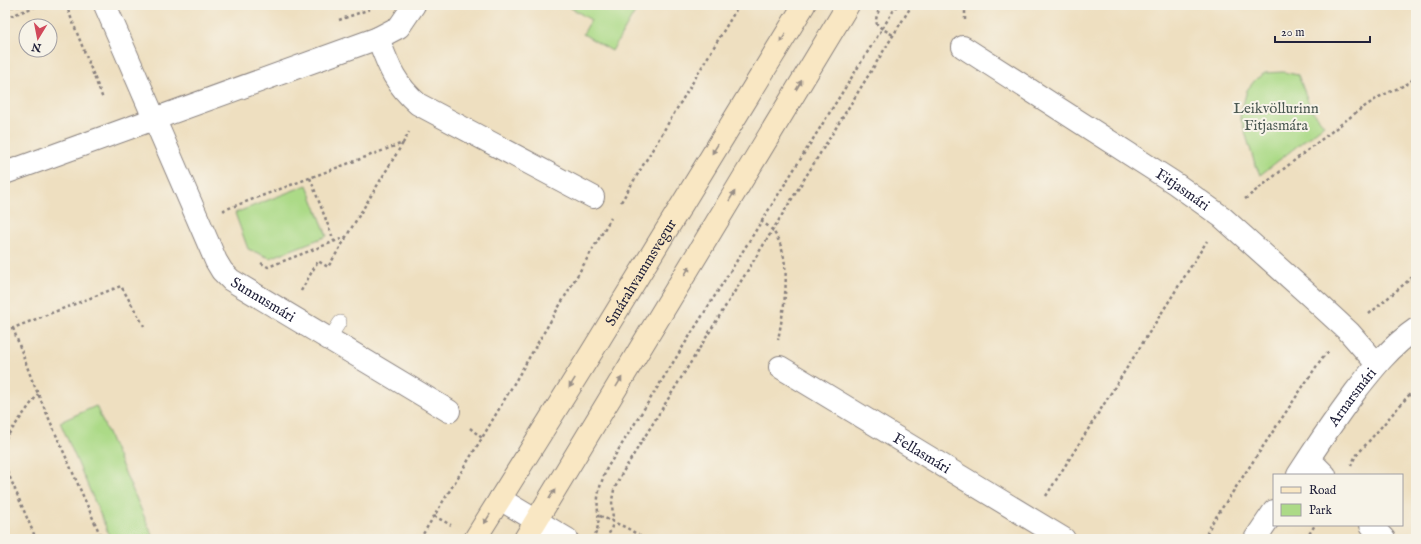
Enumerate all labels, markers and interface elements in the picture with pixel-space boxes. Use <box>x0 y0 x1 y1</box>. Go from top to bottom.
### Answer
north arrow <box>18 18 58 58</box>
scale bar <box>1275 18 1370 44</box>
text: 20 m <box>1281 25 1304 40</box>
one-way arrow <box>780 32 787 44</box>
text: N <box>30 39 43 55</box>
one-way arrow <box>796 79 803 91</box>
park label: Leikvöllurinn Fitjasmára <box>1233 99 1319 135</box>
one-way arrow <box>712 143 719 155</box>
street label: Fitjasmári <box>1152 164 1214 215</box>
one-way arrow <box>728 191 736 201</box>
street label: Smárahvammsvegur <box>601 215 681 329</box>
one-way arrow <box>683 265 690 277</box>
street label: Sunnusmári <box>227 273 299 326</box>
street label: Arnarsmári <box>1323 364 1380 431</box>
one-way arrow <box>616 376 623 388</box>
one-way arrow <box>568 378 576 388</box>
street label: Fellasmári <box>890 428 954 478</box>
legend <box>1273 474 1403 526</box>
text: Road <box>1309 483 1337 498</box>
one-way arrow <box>549 488 556 500</box>
text: Park <box>1309 503 1332 518</box>
one-way arrow <box>484 513 491 525</box>

